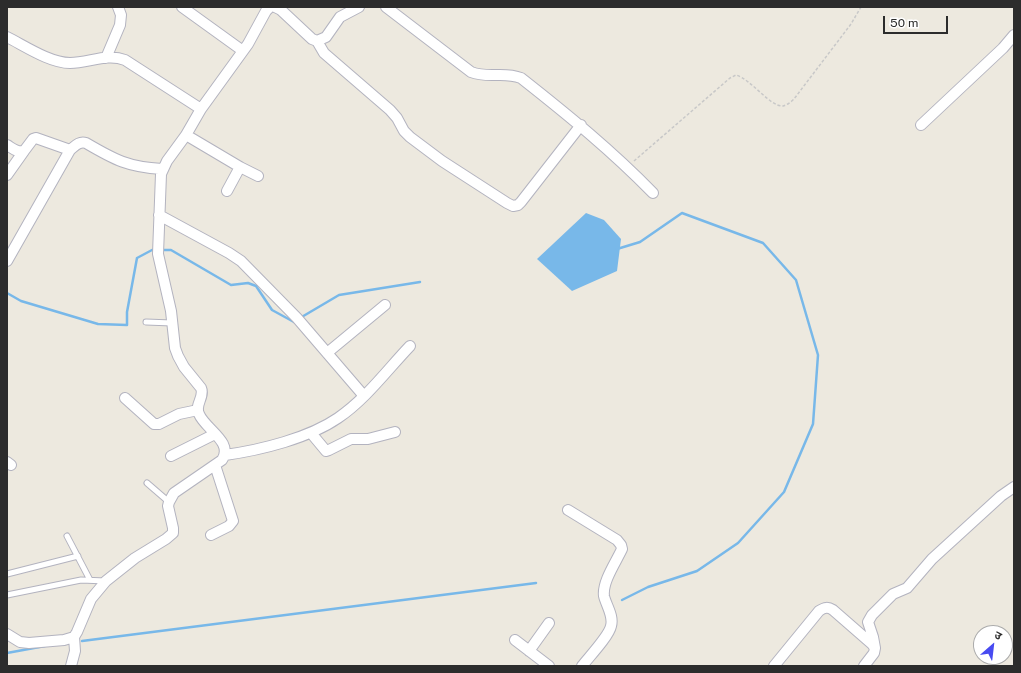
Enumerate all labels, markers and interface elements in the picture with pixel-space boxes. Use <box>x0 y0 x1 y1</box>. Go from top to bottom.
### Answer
scale bar <box>885 8 950 34</box>
text: 50 m <box>890 16 918 30</box>
north arrow <box>973 625 1013 665</box>
text: उ <box>993 628 1004 642</box>

